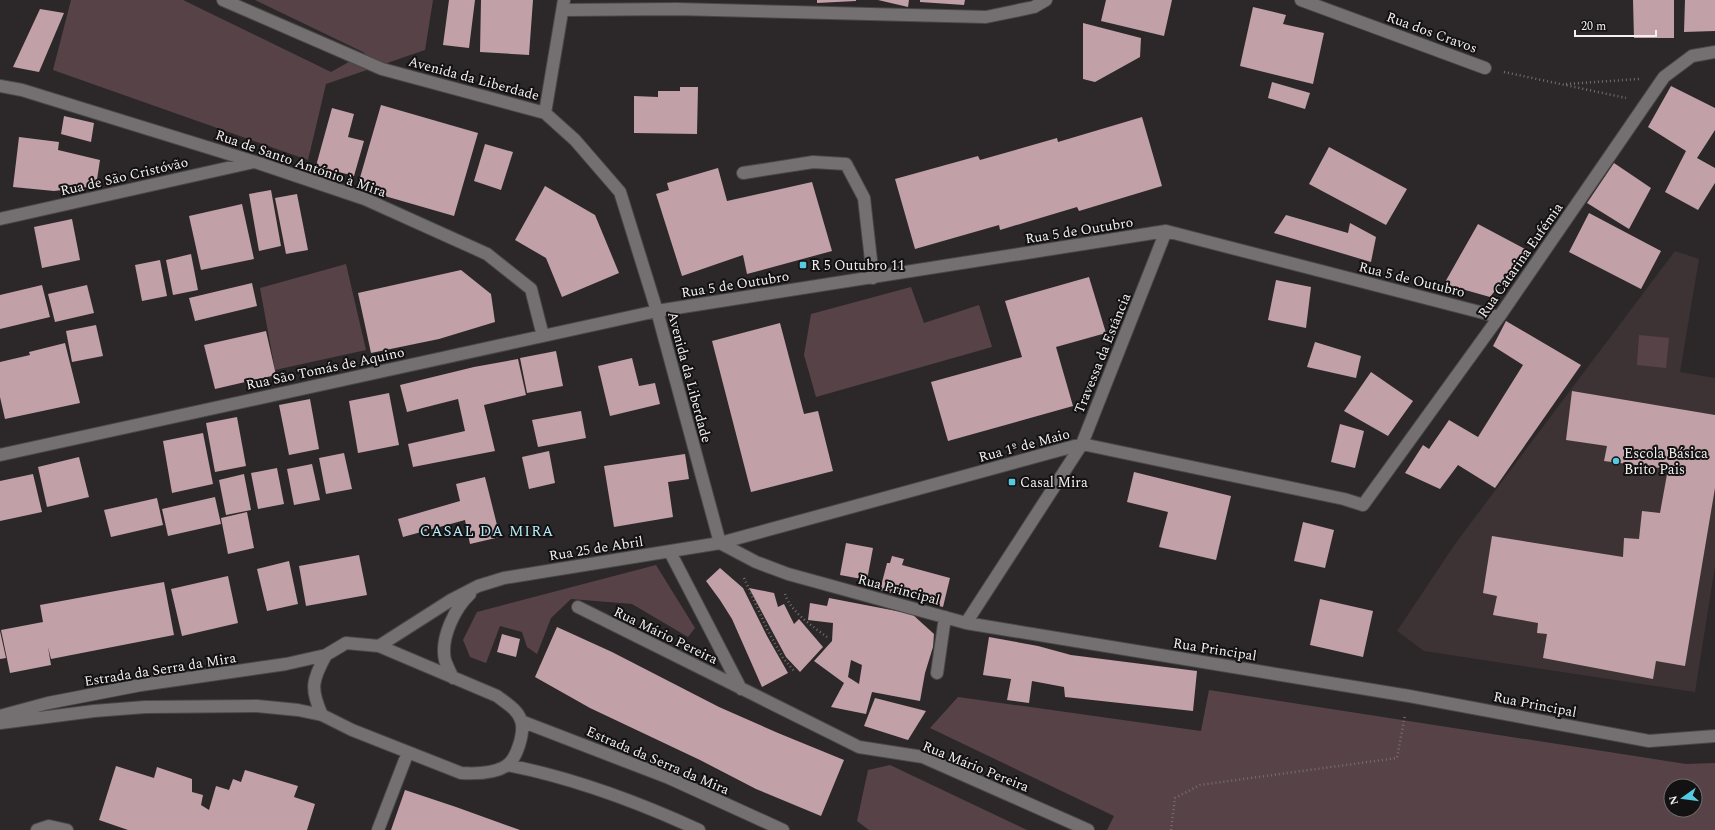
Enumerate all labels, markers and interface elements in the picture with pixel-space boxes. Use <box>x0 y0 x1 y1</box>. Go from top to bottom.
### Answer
street label: Rua dos Cravos <box>1383 6 1480 59</box>
scale bar <box>1575 12 1656 38</box>
text: 20 m <box>1581 17 1606 36</box>
street label: Avenida da Liberdade <box>406 51 542 106</box>
street label: Rua de Santo António à Mira <box>212 124 389 203</box>
street label: Rua de São Cristóvão <box>58 152 190 201</box>
street label: Rua Catarina Eufémia <box>1473 198 1568 322</box>
street label: Rua 5 de Outubro <box>1024 212 1135 249</box>
place label: R 5 Outubro 11 <box>811 255 905 276</box>
street label: Rua 5 de Outubro <box>1356 256 1467 303</box>
marker: R 5 Outubro 11 <box>798 260 808 270</box>
street label: Rua 5 de Outubro <box>680 266 791 303</box>
street label: Travessa da Estância <box>1069 290 1136 417</box>
street label: Avenida da Liberdade <box>662 309 717 445</box>
street label: Rua São Tomás de Aquino <box>244 341 406 396</box>
street label: Rua 1º de Maio <box>976 423 1072 468</box>
place label: Escola Básica Brito Pais <box>1624 443 1708 480</box>
marker: Escola Básica Brito Pais <box>1611 456 1621 466</box>
place label: Casal Mira <box>1020 472 1088 493</box>
marker: Casal Mira <box>1007 477 1017 487</box>
district label: CASAL DA MIRA <box>420 520 554 543</box>
street label: Rua 25 de Abril <box>547 531 645 566</box>
street label: Rua Principal <box>855 568 942 611</box>
street label: Rua Mário Pereira <box>610 601 721 670</box>
street label: Rua Principal <box>1172 633 1258 666</box>
street label: Estrada da Serra da Mira <box>83 647 238 692</box>
street label: Rua Principal <box>1492 686 1578 723</box>
street label: Estrada da Serra da Mira <box>583 721 733 800</box>
street label: Rua Mário Pereira <box>919 735 1032 797</box>
north arrow <box>1663 778 1703 818</box>
text: N <box>1664 794 1683 807</box>

